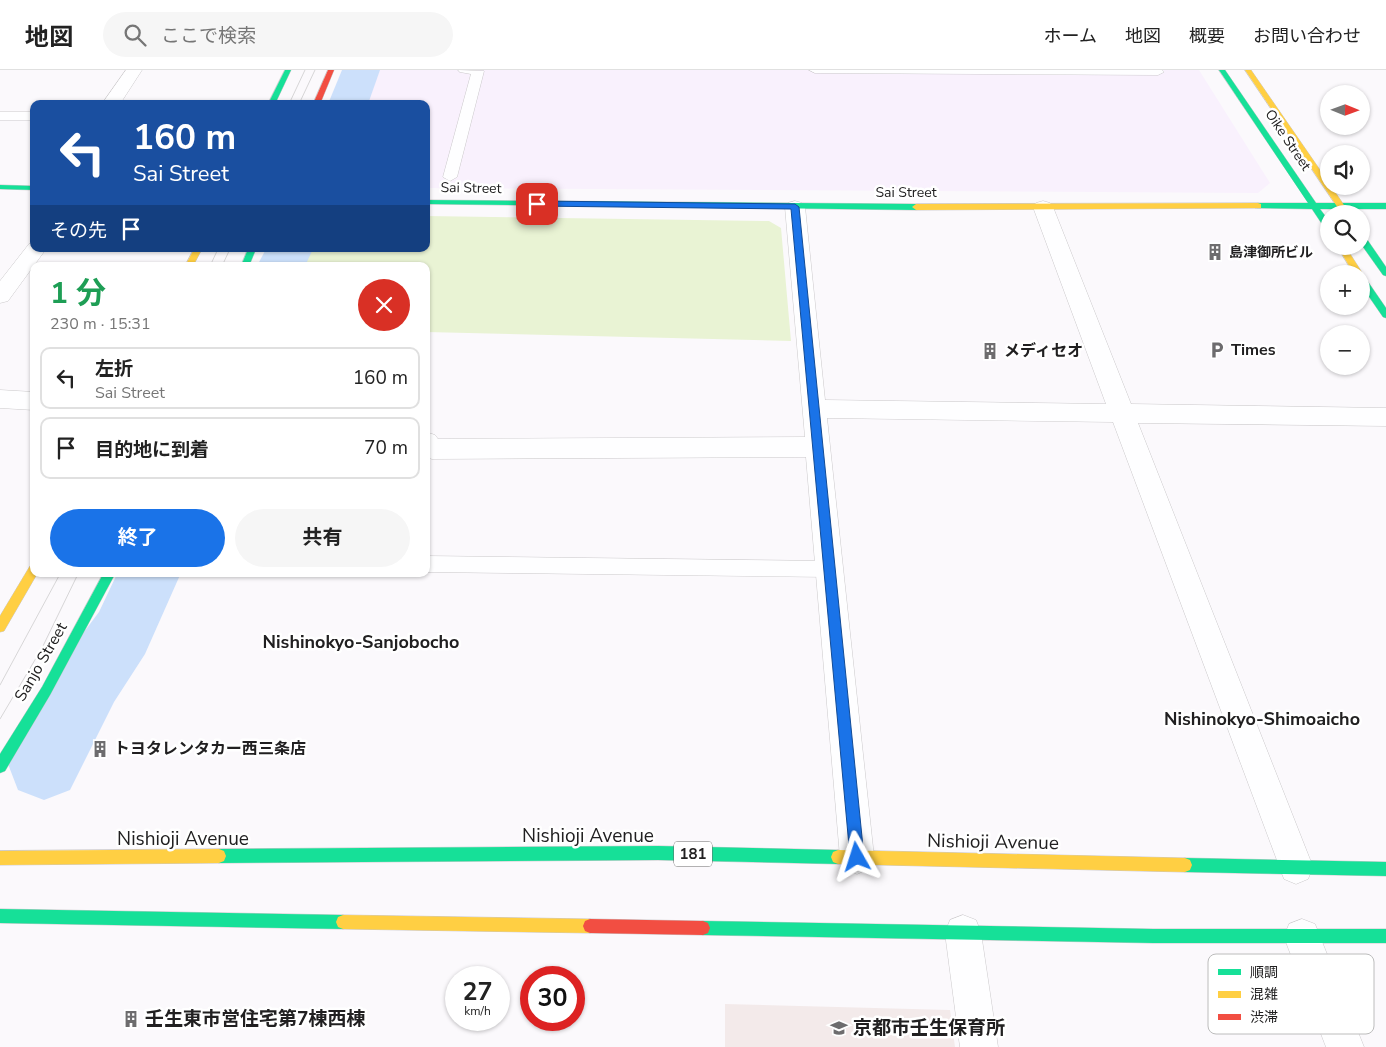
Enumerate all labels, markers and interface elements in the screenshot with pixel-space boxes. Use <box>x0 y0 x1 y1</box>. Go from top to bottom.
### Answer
search box <box>103 12 453 57</box>
text: 地図 <box>25 21 73 53</box>
icon: search <box>121 21 149 49</box>
text: ここで検索 <box>161 23 256 49</box>
text: ホーム <box>1044 24 1097 48</box>
text: 地図 <box>1125 24 1161 48</box>
text: 概要 <box>1189 24 1225 48</box>
text: お問い合わせ <box>1253 24 1361 48</box>
north arrow <box>1320 85 1370 135</box>
map controls <box>1320 85 1370 375</box>
street label: Oike Street <box>1261 106 1316 174</box>
text: 160 m <box>133 114 236 161</box>
icon: left <box>50 120 115 185</box>
button: sound <box>1320 145 1370 195</box>
text: Sai Street <box>133 159 229 189</box>
street label: Sai Street <box>440 178 502 198</box>
pin <box>516 183 558 225</box>
street label: Sai Street <box>875 183 937 202</box>
icon: arrive <box>523 190 551 218</box>
button: search <box>1320 205 1370 255</box>
icon: arrive <box>117 215 145 243</box>
text: その先 <box>50 218 107 244</box>
building icon: 島津御所ビル <box>1205 242 1225 262</box>
place label: 島津御所ビル <box>1229 243 1313 262</box>
button: + <box>1320 265 1370 315</box>
text: 1 分 <box>50 273 106 314</box>
button: close <box>358 279 410 331</box>
text: 230 m · 15:31 <box>50 313 151 335</box>
button: − <box>1320 325 1370 375</box>
place label: Times <box>1231 339 1276 361</box>
place label: メディセオ <box>1004 340 1083 362</box>
parking icon: Times <box>1207 340 1227 360</box>
building icon: メディセオ <box>980 341 1000 361</box>
text: 左折 <box>95 356 133 382</box>
icon: left <box>52 364 80 392</box>
text: 160 m <box>353 365 408 391</box>
text: Sai Street <box>95 382 165 404</box>
icon: arrive <box>52 434 80 462</box>
text: 70 m <box>364 435 408 461</box>
text: 目的地に到着 <box>95 437 209 463</box>
button: 終了 <box>50 509 225 567</box>
button: 共有 <box>235 509 410 567</box>
street label: Sanjo Street <box>10 618 73 706</box>
district label: Nishinokyo-Sanjobocho <box>263 630 459 654</box>
district label: Nishinokyo-Shimoaicho <box>1164 707 1360 731</box>
place label: トヨタレンタカー西三条店 <box>114 738 306 760</box>
building icon: トヨタレンタカー西三条店 <box>90 739 110 759</box>
street label: Nishioji Avenue <box>522 823 654 849</box>
street label: Nishioji Avenue <box>117 826 249 852</box>
street label: Nishioji Avenue <box>927 828 1059 856</box>
position arrow <box>830 830 882 882</box>
road number: 181 <box>674 842 712 866</box>
legend <box>1208 954 1374 1034</box>
text: 順調 <box>1250 963 1278 982</box>
speed limit sign: 30 <box>520 966 585 1031</box>
text: 27 <box>462 975 493 1009</box>
text: 混雑 <box>1250 985 1278 1004</box>
text: km/h <box>464 1003 491 1019</box>
place label: 壬生東市営住宅第7棟西棟 <box>145 1006 365 1032</box>
text: 渋滞 <box>1250 1008 1278 1027</box>
building icon: 壬生東市営住宅第7棟西棟 <box>121 1009 141 1029</box>
place label: 京都市壬生保育所 <box>853 1015 1005 1041</box>
school or university icon: 京都市壬生保育所 <box>829 1018 849 1038</box>

